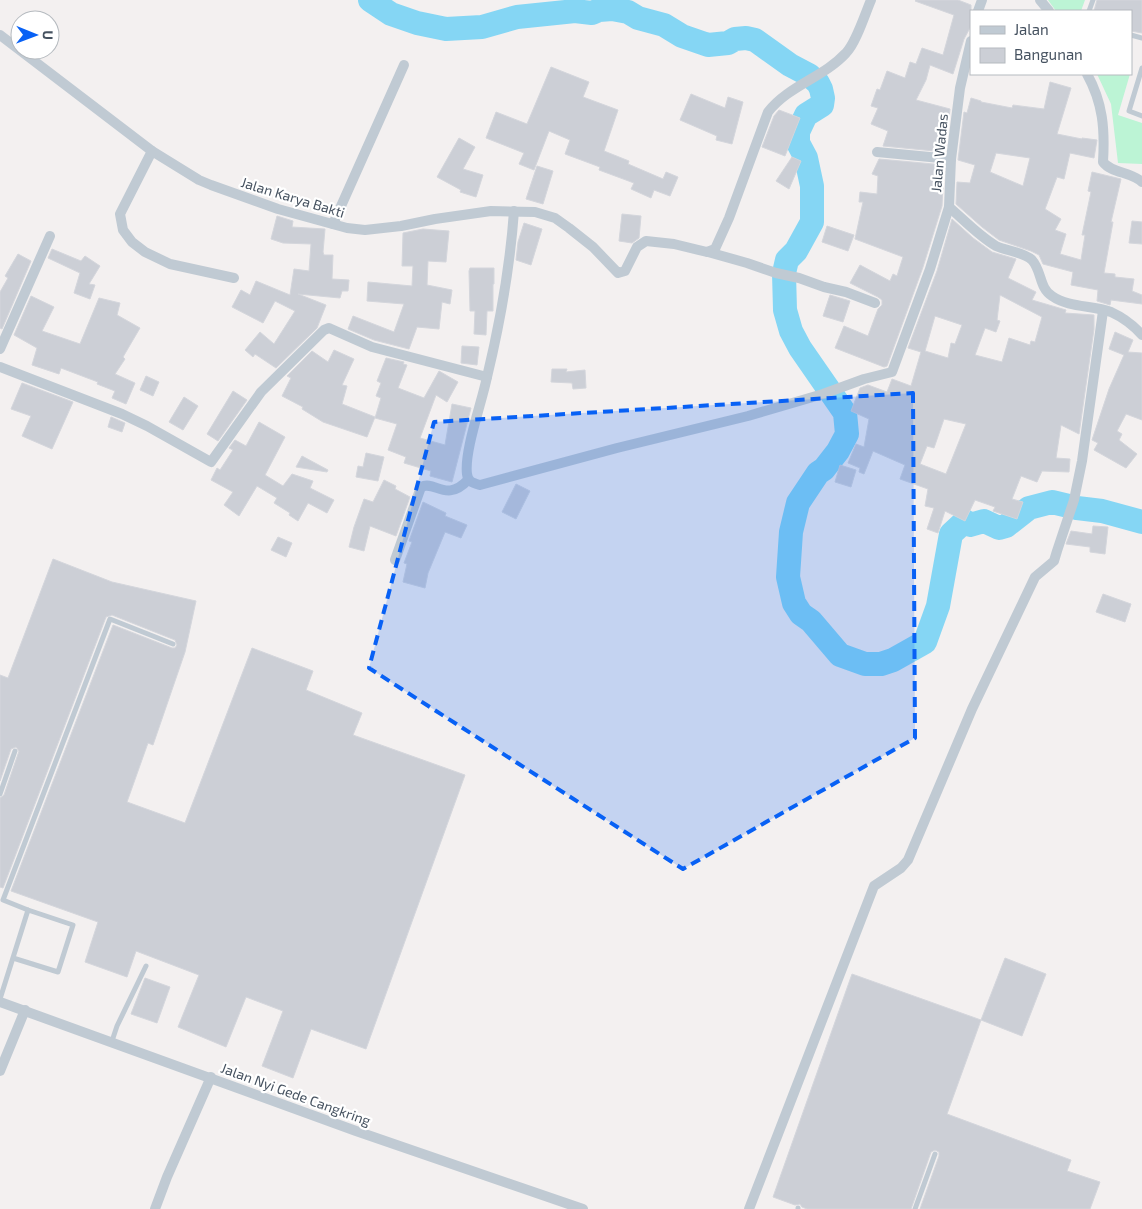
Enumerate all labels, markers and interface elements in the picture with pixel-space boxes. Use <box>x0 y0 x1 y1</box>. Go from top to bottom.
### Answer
north arrow <box>10 10 60 60</box>
legend <box>970 10 1132 75</box>
text: Jalan <box>1014 20 1049 38</box>
text: U <box>40 30 57 40</box>
text: Bangunan <box>1014 45 1083 63</box>
street label: Jalan Wadas <box>927 113 951 193</box>
street label: Jalan Karya Bakti <box>239 173 347 221</box>
street label: Jalan Nyi Gede Cangkring <box>219 1059 373 1129</box>

